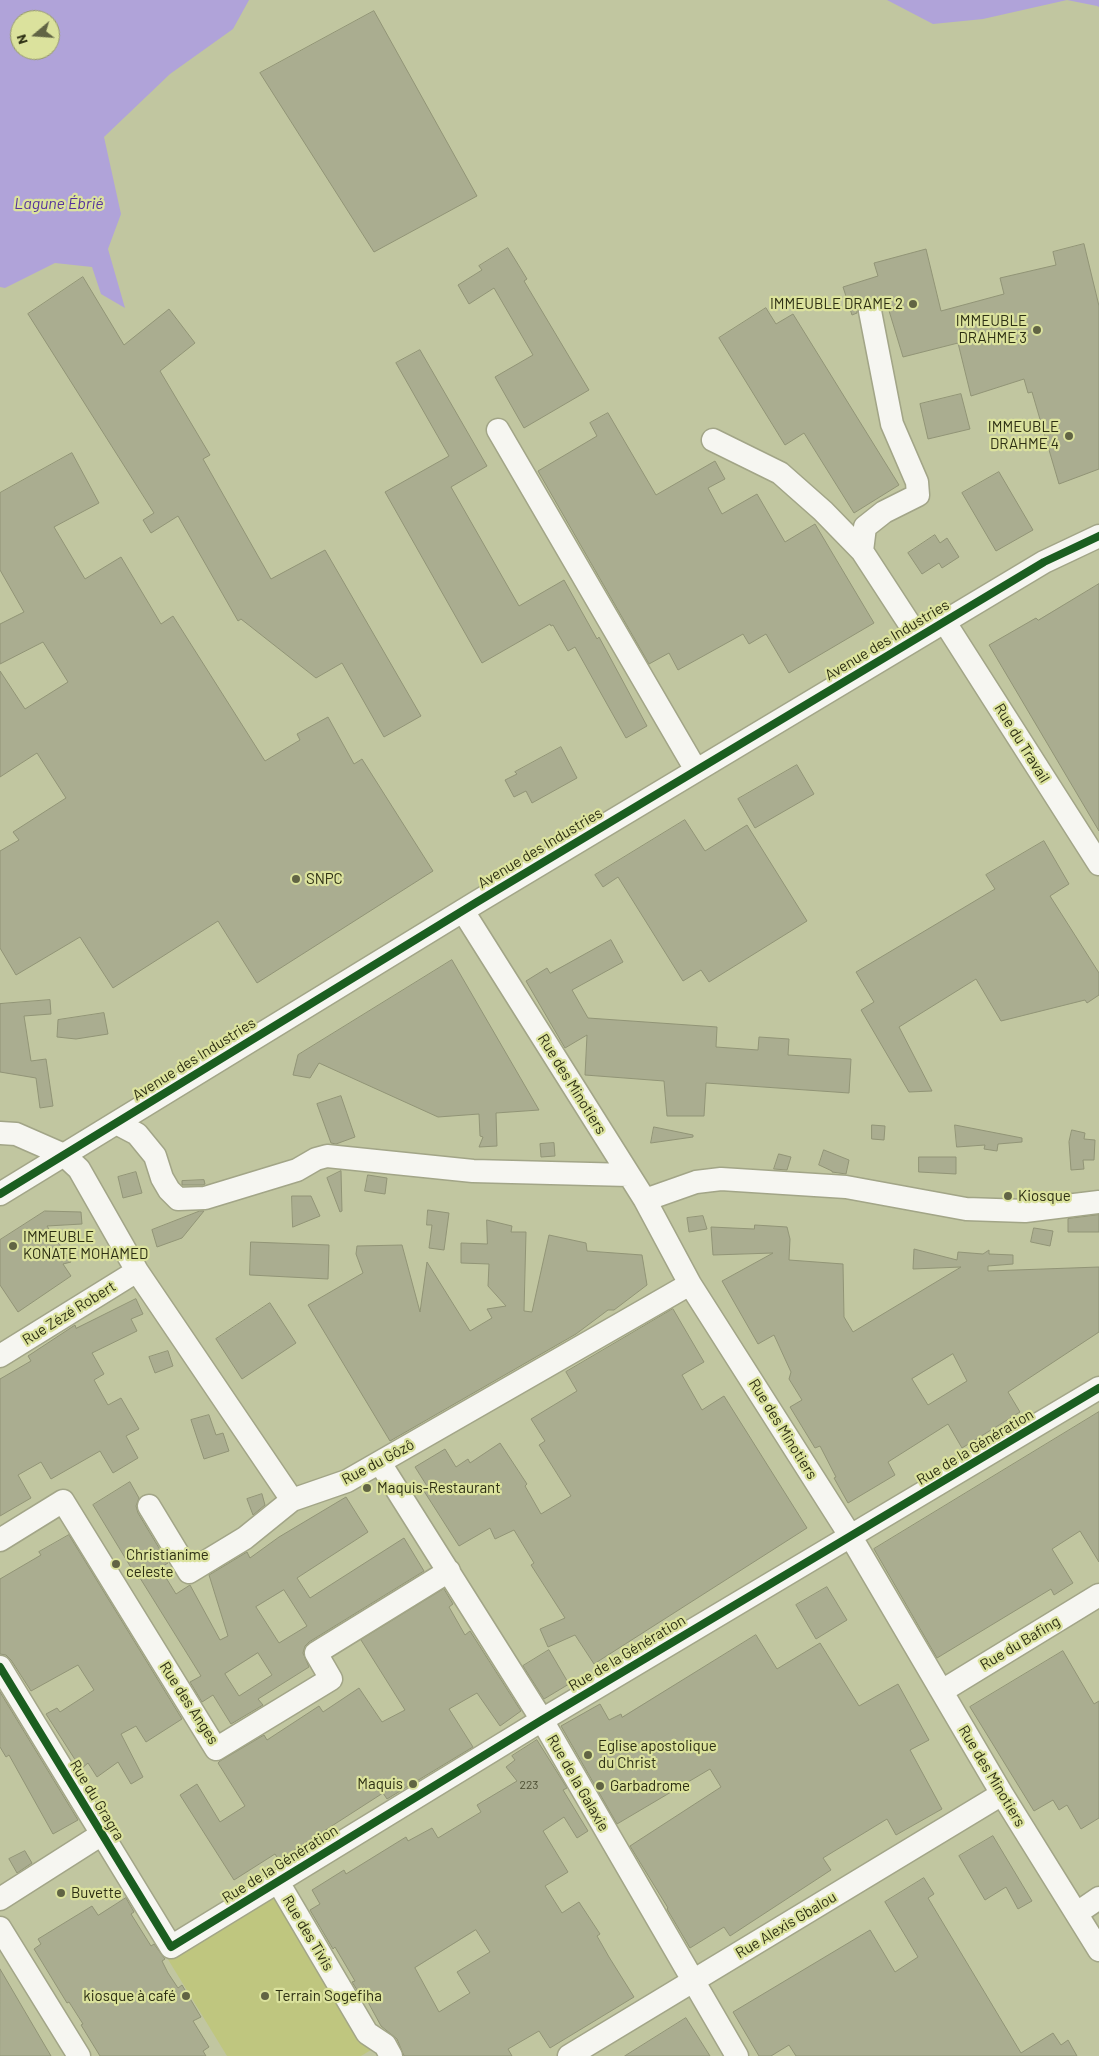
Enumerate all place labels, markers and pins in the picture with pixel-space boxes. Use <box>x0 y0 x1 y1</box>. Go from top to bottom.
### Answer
place label: IMMEUBLE DRAME 2 <box>770 295 903 313</box>
marker: IMMEUBLE DRAME 2 <box>907 298 919 310</box>
place label: IMMEUBLE DRAHME 3 <box>956 312 1027 347</box>
marker: IMMEUBLE DRAHME 3 <box>1031 324 1043 336</box>
place label: IMMEUBLE DRAHME 4 <box>988 418 1059 453</box>
marker: IMMEUBLE DRAHME 4 <box>1063 430 1075 442</box>
place label: SNPC <box>306 870 343 888</box>
marker: SNPC <box>290 873 302 885</box>
place label: Kiosque <box>1018 1187 1071 1205</box>
marker: Kiosque <box>1002 1190 1014 1202</box>
place label: IMMEUBLE KONATE MOHAMED <box>23 1228 148 1263</box>
marker: IMMEUBLE KONATE MOHAMED <box>7 1240 19 1252</box>
place label: Maquis-Restaurant <box>377 1479 501 1497</box>
marker: Maquis-Restaurant <box>361 1482 373 1494</box>
place label: Christianime celeste <box>126 1546 209 1581</box>
marker: Christianime celeste <box>110 1558 122 1570</box>
place label: Eglise apostolique du Christ <box>598 1737 717 1772</box>
marker: Eglise apostolique du Christ <box>582 1749 594 1761</box>
place label: Maquis <box>357 1775 403 1793</box>
place label: Garbadrome <box>610 1777 690 1795</box>
marker: Maquis <box>407 1778 419 1790</box>
marker: Garbadrome <box>594 1780 606 1792</box>
place label: Buvette <box>71 1884 122 1902</box>
marker: Buvette <box>55 1887 67 1899</box>
place label: kiosque à café <box>83 1987 176 2005</box>
place label: Terrain Sogefiha <box>275 1987 382 2005</box>
marker: kiosque à café <box>180 1990 192 2002</box>
marker: Terrain Sogefiha <box>259 1990 271 2002</box>

